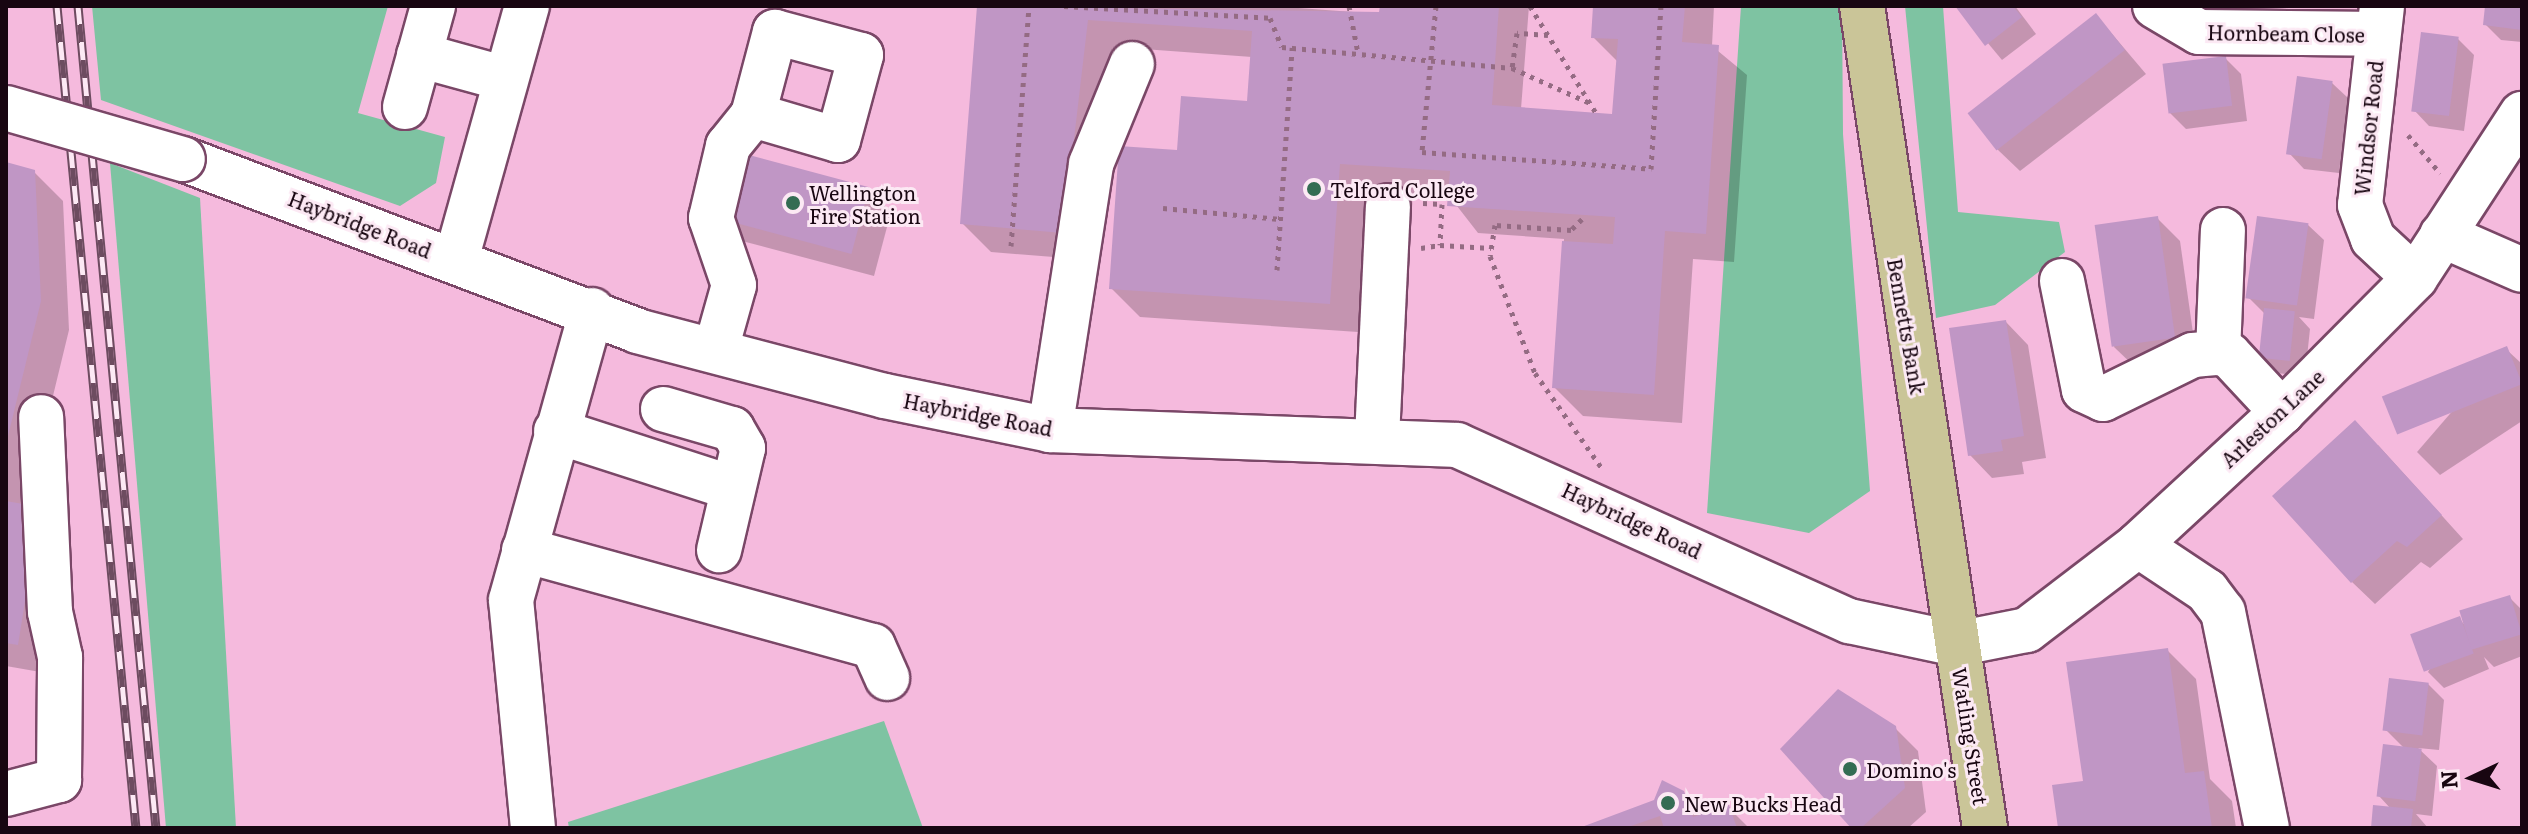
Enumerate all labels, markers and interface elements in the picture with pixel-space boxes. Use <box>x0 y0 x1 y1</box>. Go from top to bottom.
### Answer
street label: Hornbeam Close <box>2207 20 2365 46</box>
street label: Windsor Road <box>2349 59 2387 197</box>
place label: Telford College <box>1330 177 1475 201</box>
place label: Wellington Fire Station <box>809 180 921 227</box>
marker: Telford College <box>1305 180 1323 198</box>
street label: Haybridge Road <box>285 186 435 262</box>
marker: Wellington Fire Station <box>784 194 802 212</box>
street label: Bennetts Bank <box>1883 256 1931 396</box>
street label: Arleston Lane <box>2215 364 2329 472</box>
street label: Haybridge Road <box>901 388 1055 440</box>
street label: Haybridge Road <box>1558 477 1706 563</box>
street label: Watling Street <box>1948 666 1994 806</box>
north arrow <box>2432 738 2512 818</box>
place label: Domino's <box>1866 757 1956 781</box>
marker: Domino's <box>1841 760 1859 778</box>
text: N <box>2430 769 2465 790</box>
place label: New Bucks Head <box>1684 791 1842 815</box>
marker: New Bucks Head <box>1659 794 1677 812</box>

